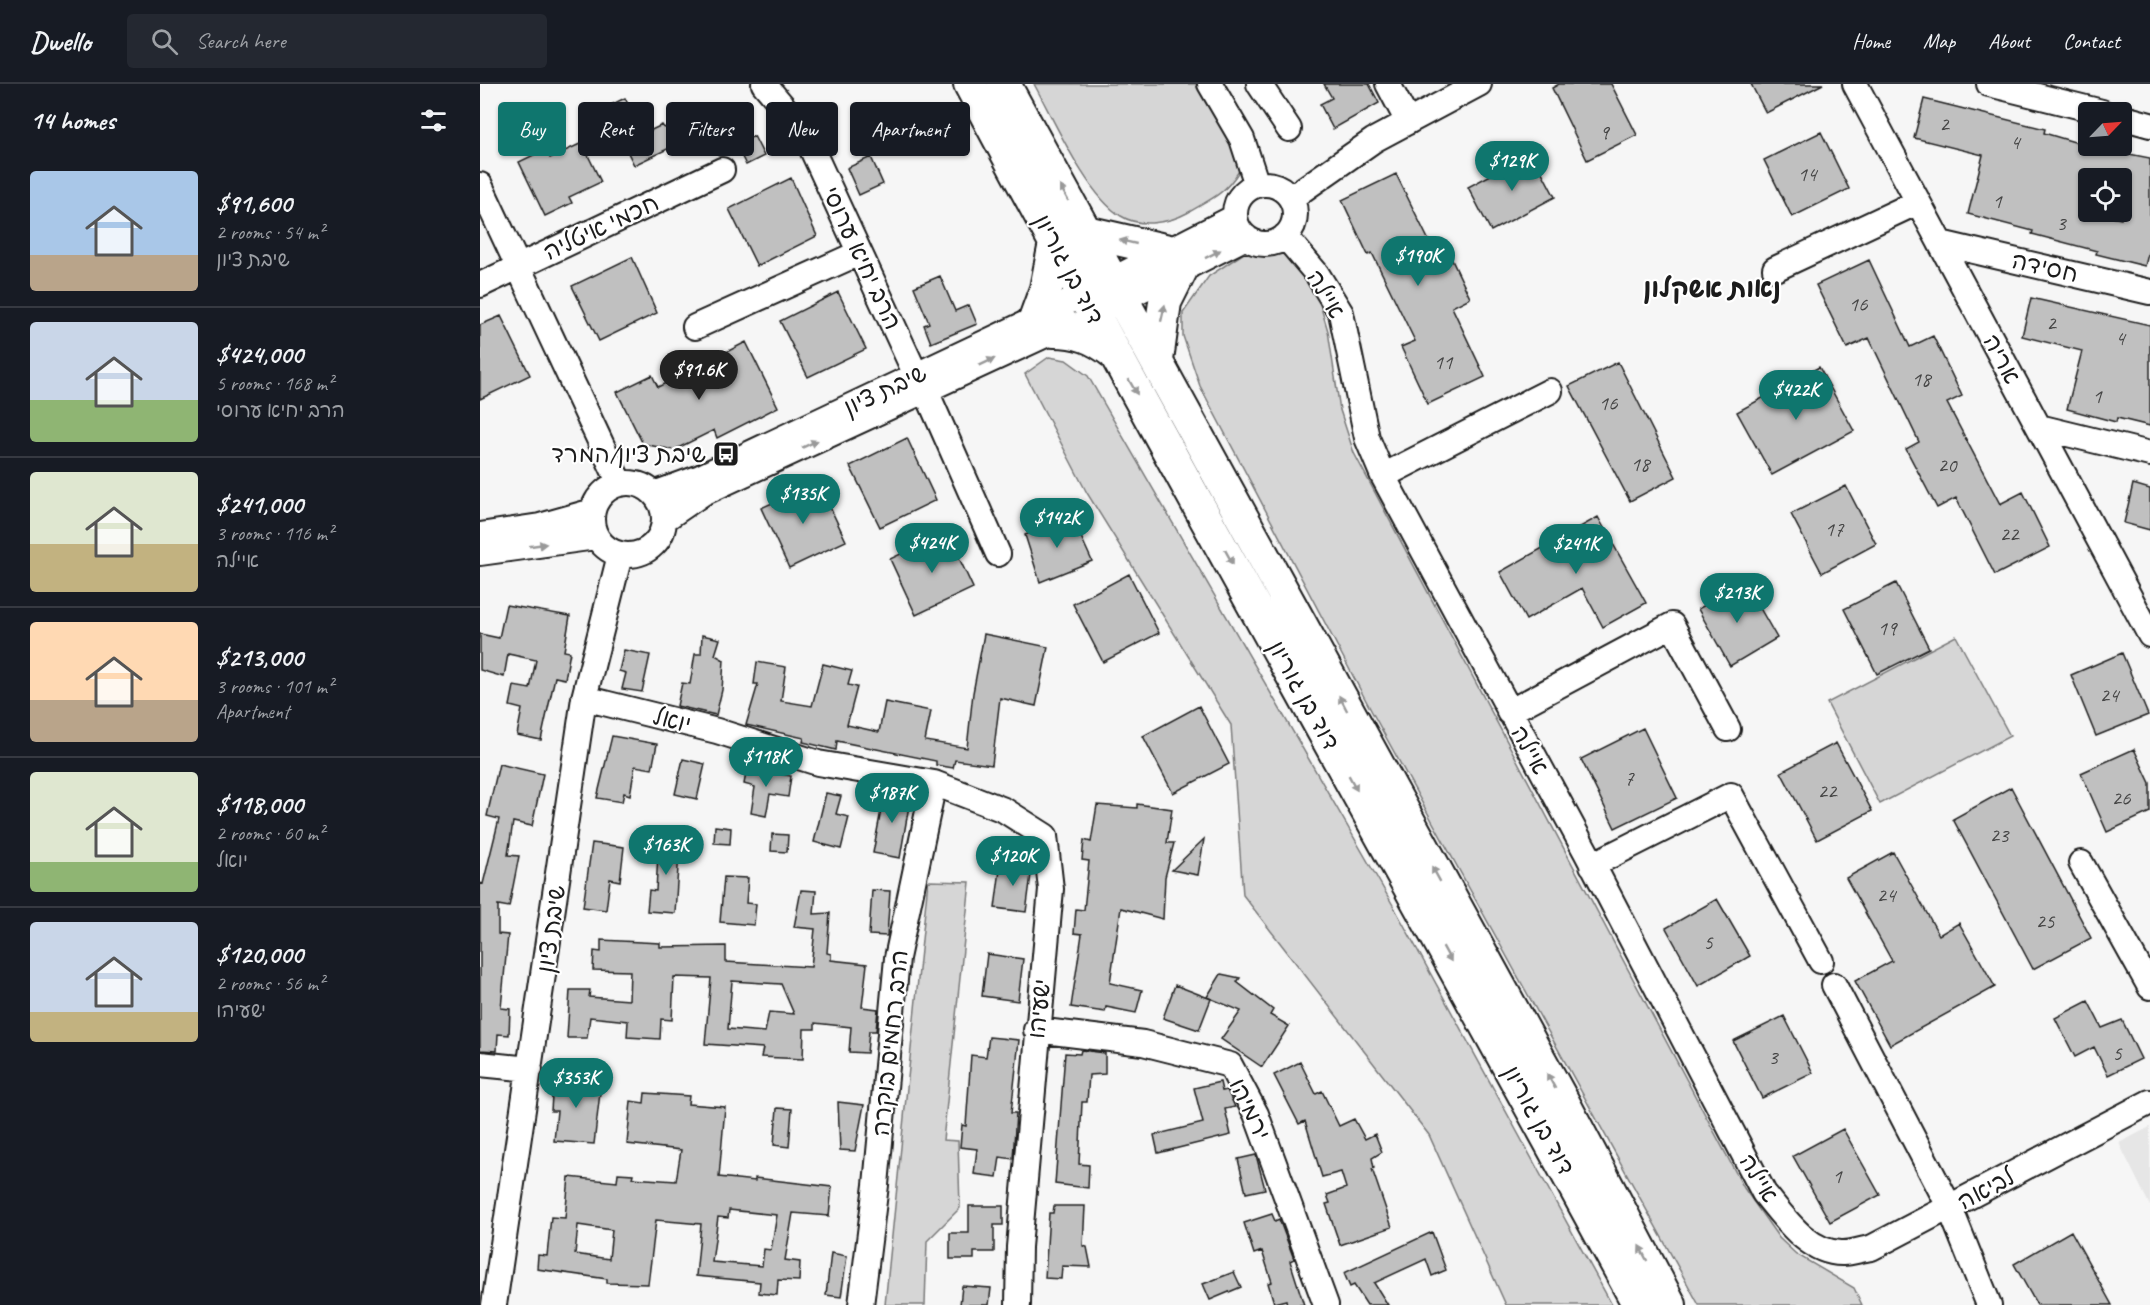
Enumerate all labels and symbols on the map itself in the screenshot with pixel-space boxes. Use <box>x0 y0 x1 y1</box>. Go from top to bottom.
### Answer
north arrow <box>2078 102 2132 156</box>
house number: 2 <box>1939 111 1950 137</box>
house number: 9 <box>1599 119 1610 145</box>
house number: 4 <box>2010 129 2022 155</box>
pin: $129K <box>1470 141 1554 192</box>
house number: 14 <box>1798 161 1819 187</box>
street label: הרב יחיא ערוסי <box>816 182 908 334</box>
one-way arrow <box>1059 184 1069 201</box>
street label: חכמי איטליה <box>539 187 663 267</box>
house number: 1 <box>1992 188 2003 214</box>
street label: דוד בן גוריון <box>1027 209 1111 329</box>
house number: 3 <box>2056 210 2067 236</box>
one-way arrow <box>1118 236 1137 246</box>
pin: $190K <box>1376 236 1460 287</box>
street label: חסידה <box>2009 245 2081 289</box>
one-way arrow <box>1204 249 1222 259</box>
street label: איילה <box>1300 264 1352 324</box>
district label: נאות אשקלון <box>1643 272 1781 305</box>
house number: 16 <box>1849 291 1868 317</box>
one-way arrow <box>1158 304 1168 323</box>
house number: 2 <box>2046 310 2057 336</box>
house number: 4 <box>2115 325 2127 351</box>
street label: אריה <box>1977 329 2027 389</box>
house number: 11 <box>1434 349 1454 375</box>
pin: $91.6K <box>650 350 748 401</box>
street label: שיבת ציון <box>839 358 932 422</box>
one-way arrow <box>978 358 995 367</box>
house number: 18 <box>1912 366 1933 392</box>
pin: $422K <box>1754 370 1838 421</box>
one-way arrow <box>1128 379 1138 396</box>
house number: 1 <box>2092 383 2103 409</box>
house number: 16 <box>1599 390 1618 416</box>
place label: שיבת ציון/המרד <box>551 439 706 469</box>
bus stop icon: שיבת ציון/המרד <box>711 439 741 469</box>
one-way arrow <box>801 439 819 449</box>
house number: 18 <box>1631 451 1652 477</box>
house number: 20 <box>1938 452 1958 478</box>
pin: $135K <box>761 474 845 525</box>
pin: $142K <box>1015 498 1099 549</box>
house number: 17 <box>1825 516 1845 542</box>
house number: 22 <box>2000 521 2020 547</box>
pin: $424K <box>890 523 974 574</box>
pin: $241K <box>1534 524 1618 575</box>
one-way arrow <box>529 540 548 549</box>
one-way arrow <box>1224 549 1234 566</box>
pin: $213K <box>1695 573 1779 624</box>
house number: 19 <box>1878 615 1898 641</box>
street label: דוד בן גוריון <box>1262 635 1346 755</box>
house number: 24 <box>2100 682 2121 708</box>
one-way arrow <box>1338 694 1348 711</box>
street label: יואל <box>650 701 694 739</box>
street label: איילה <box>1504 720 1556 780</box>
pin: $118K <box>724 737 808 788</box>
house number: 7 <box>1624 765 1635 791</box>
pin: $187K <box>850 773 934 824</box>
one-way arrow <box>1348 775 1358 792</box>
house number: 22 <box>1818 778 1838 804</box>
house number: 26 <box>2112 785 2131 811</box>
house number: 23 <box>1990 822 2010 848</box>
pin: $163K <box>624 825 708 876</box>
pin: $120K <box>971 836 1055 887</box>
one-way arrow <box>1431 865 1441 882</box>
house number: 24 <box>1877 882 1898 908</box>
street label: שיבת ציון <box>530 883 572 975</box>
house number: 25 <box>2036 908 2056 934</box>
house number: 5 <box>1703 929 1714 955</box>
one-way arrow <box>1442 946 1452 963</box>
street label: הרב רחמים בוקרה <box>865 948 915 1138</box>
street label: ישעיהו <box>1021 978 1057 1040</box>
house number: 5 <box>2112 1040 2123 1066</box>
house number: 3 <box>1768 1044 1779 1070</box>
pin: $353K <box>534 1058 618 1109</box>
street label: דוד בן גוריון <box>1497 1060 1581 1180</box>
one-way arrow <box>1546 1072 1556 1089</box>
street label: ירמיהו <box>1223 1073 1277 1145</box>
street label: איילה <box>1733 1148 1785 1208</box>
street label: לביאה <box>1952 1161 2020 1216</box>
house number: 1 <box>1832 1163 1843 1189</box>
one-way arrow <box>1638 1245 1648 1262</box>

